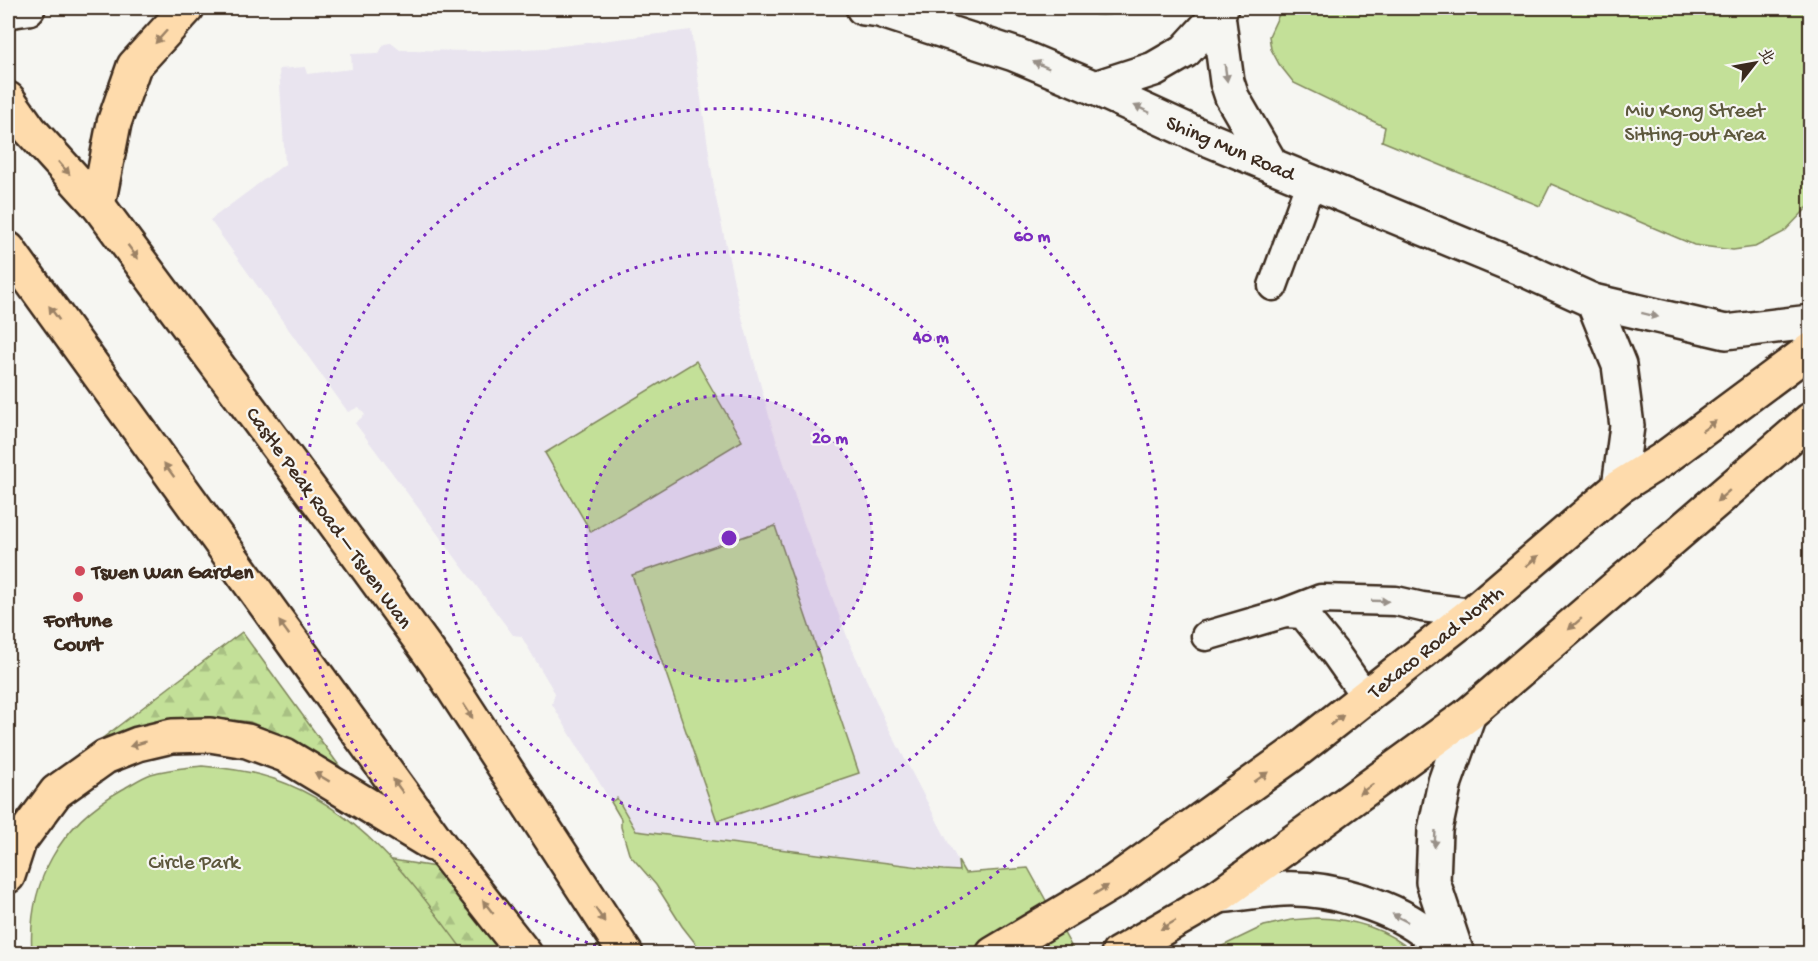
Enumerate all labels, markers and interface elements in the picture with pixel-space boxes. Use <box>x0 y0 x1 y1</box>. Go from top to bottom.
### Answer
one-way arrow <box>155 29 168 44</box>
north arrow <box>1725 33 1785 93</box>
text: 北 <box>1753 45 1778 69</box>
one-way arrow <box>1032 60 1050 69</box>
one-way arrow <box>1221 63 1230 82</box>
park label: Miu Kong Street Sitting-out Area <box>1624 100 1767 149</box>
one-way arrow <box>1133 105 1150 114</box>
street label: Shing Mun Road <box>1161 112 1299 189</box>
one-way arrow <box>57 160 71 175</box>
text: 60 m <box>1014 227 1050 248</box>
one-way arrow <box>127 244 139 260</box>
one-way arrow <box>48 305 60 321</box>
one-way arrow <box>1641 311 1659 321</box>
text: 40 m <box>912 328 949 349</box>
street label: Castle Peak Road – Tsuen Wan <box>238 403 416 635</box>
one-way arrow <box>1701 420 1717 432</box>
text: 20 m <box>812 429 848 450</box>
one-way arrow <box>163 463 175 479</box>
one-way arrow <box>1716 489 1731 502</box>
centre of rings <box>719 528 739 548</box>
one-way arrow <box>1524 555 1539 568</box>
place label: Tsuen Wan Garden <box>90 562 254 587</box>
marker: Tsuen Wan Garden <box>73 564 87 578</box>
street label: Texaco Road North <box>1364 581 1510 707</box>
marker: Fortune Court <box>71 590 85 604</box>
one-way arrow <box>1370 596 1389 606</box>
place label: Fortune Court <box>43 610 113 659</box>
one-way arrow <box>1568 617 1583 630</box>
one-way arrow <box>278 621 290 637</box>
one-way arrow <box>462 703 473 719</box>
one-way arrow <box>1329 714 1344 726</box>
one-way arrow <box>129 740 147 750</box>
one-way arrow <box>1252 771 1268 783</box>
one-way arrow <box>314 772 330 783</box>
one-way arrow <box>392 779 404 795</box>
one-way arrow <box>1358 783 1373 795</box>
one-way arrow <box>1430 829 1439 848</box>
park label: Circle Park <box>149 852 242 877</box>
one-way arrow <box>1093 884 1110 895</box>
one-way arrow <box>483 900 495 915</box>
one-way arrow <box>594 907 606 923</box>
one-way arrow <box>1391 913 1408 923</box>
one-way arrow <box>1159 920 1176 930</box>

